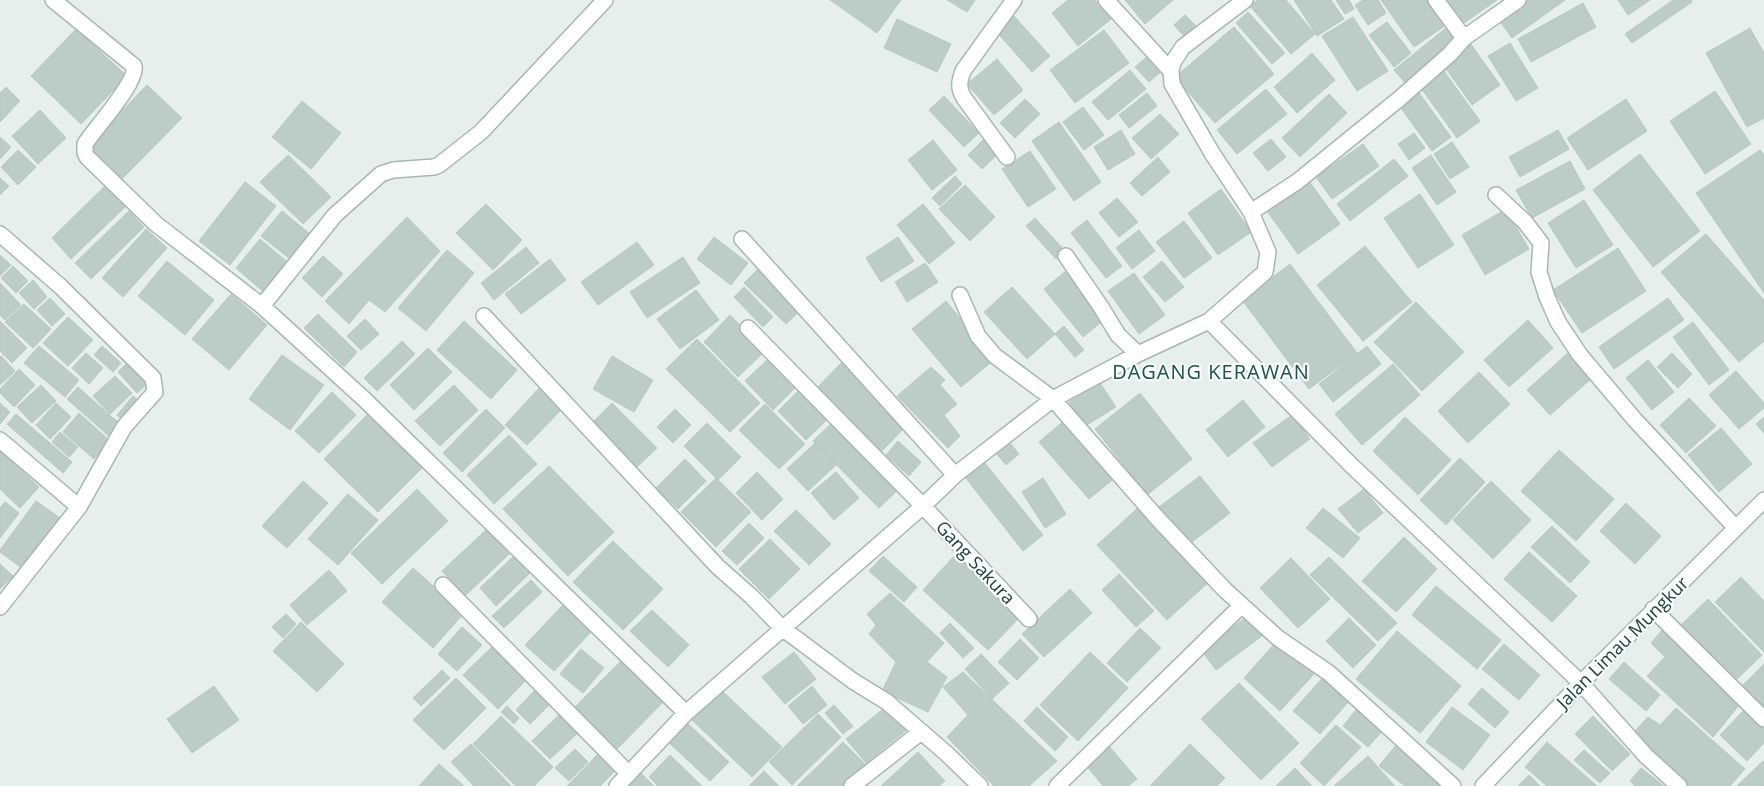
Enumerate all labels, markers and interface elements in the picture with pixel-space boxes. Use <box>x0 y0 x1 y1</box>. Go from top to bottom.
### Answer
district label: DAGANG KERAWAN <box>1112 358 1310 385</box>
street label: Gang Sakura <box>931 515 1021 609</box>
street label: Jalan Limau Mungkur <box>1549 570 1694 715</box>

